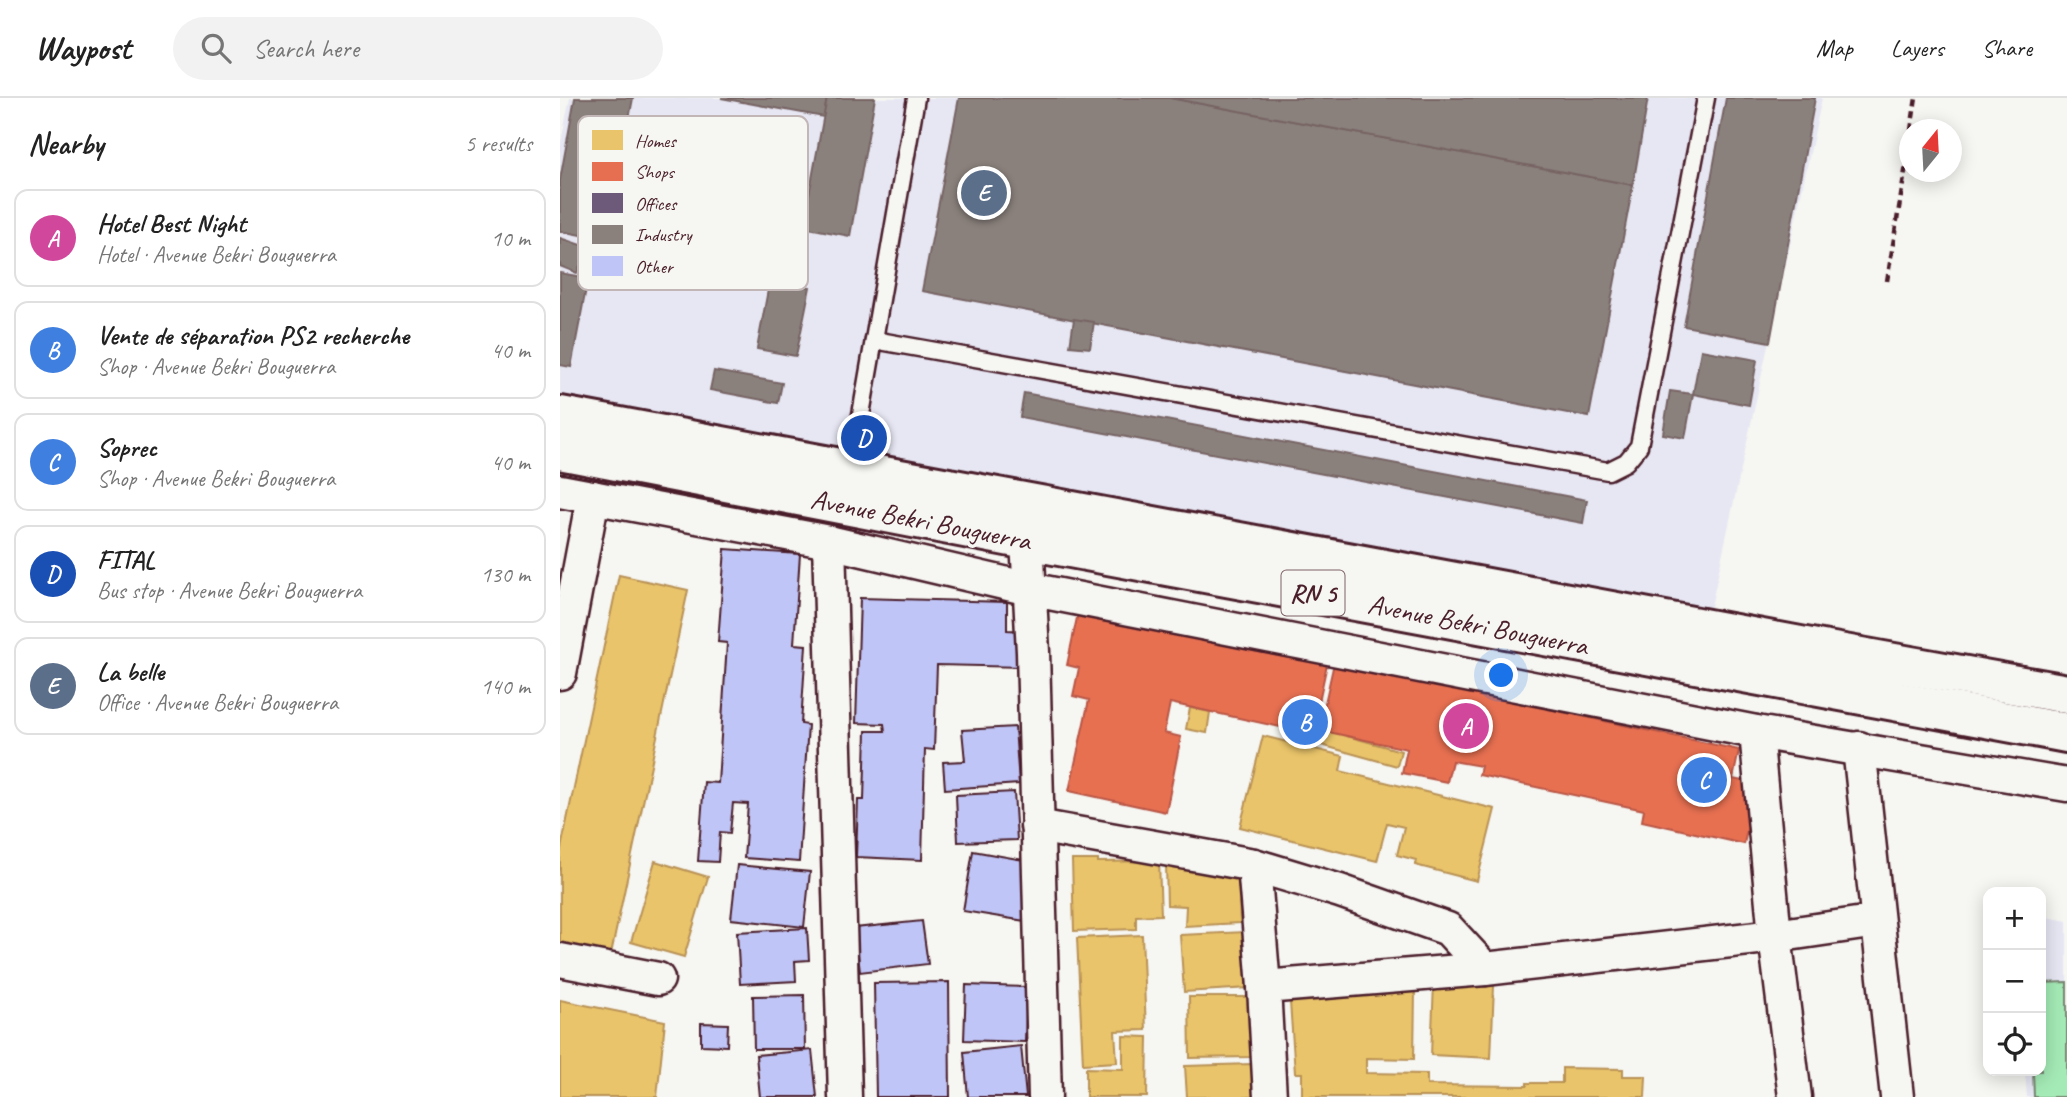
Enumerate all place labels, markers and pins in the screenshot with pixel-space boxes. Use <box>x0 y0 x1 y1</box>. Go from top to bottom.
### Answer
pin: E <box>961 167 1007 219</box>
pin: D <box>841 412 887 464</box>
pin: B <box>1282 696 1328 748</box>
pin: A <box>1443 700 1489 752</box>
pin: C <box>1681 754 1727 806</box>

